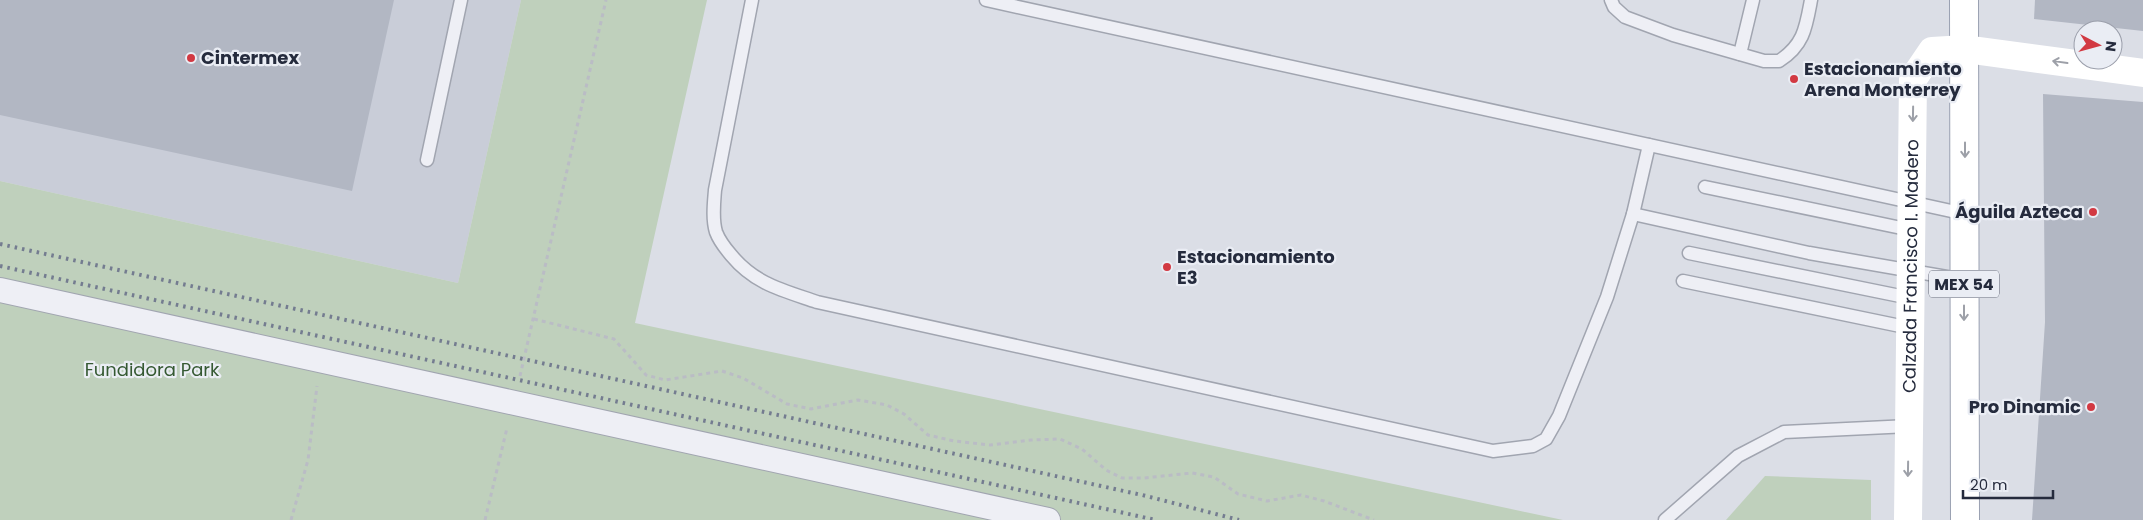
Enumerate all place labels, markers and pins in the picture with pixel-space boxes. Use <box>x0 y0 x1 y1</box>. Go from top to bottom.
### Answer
place label: Cintermex <box>201 45 299 70</box>
marker: Cintermex <box>185 52 197 64</box>
place label: Estacionamiento Arena Monterrey <box>1804 56 1962 102</box>
marker: Estacionamiento Arena Monterrey <box>1788 73 1800 85</box>
place label: Águila Azteca <box>1955 199 2083 224</box>
marker: Águila Azteca <box>2087 206 2099 218</box>
place label: Estacionamiento E3 <box>1177 244 1335 290</box>
marker: Estacionamiento E3 <box>1161 261 1173 273</box>
place label: Pro Dinamic <box>1969 394 2081 419</box>
marker: Pro Dinamic <box>2085 401 2097 413</box>

